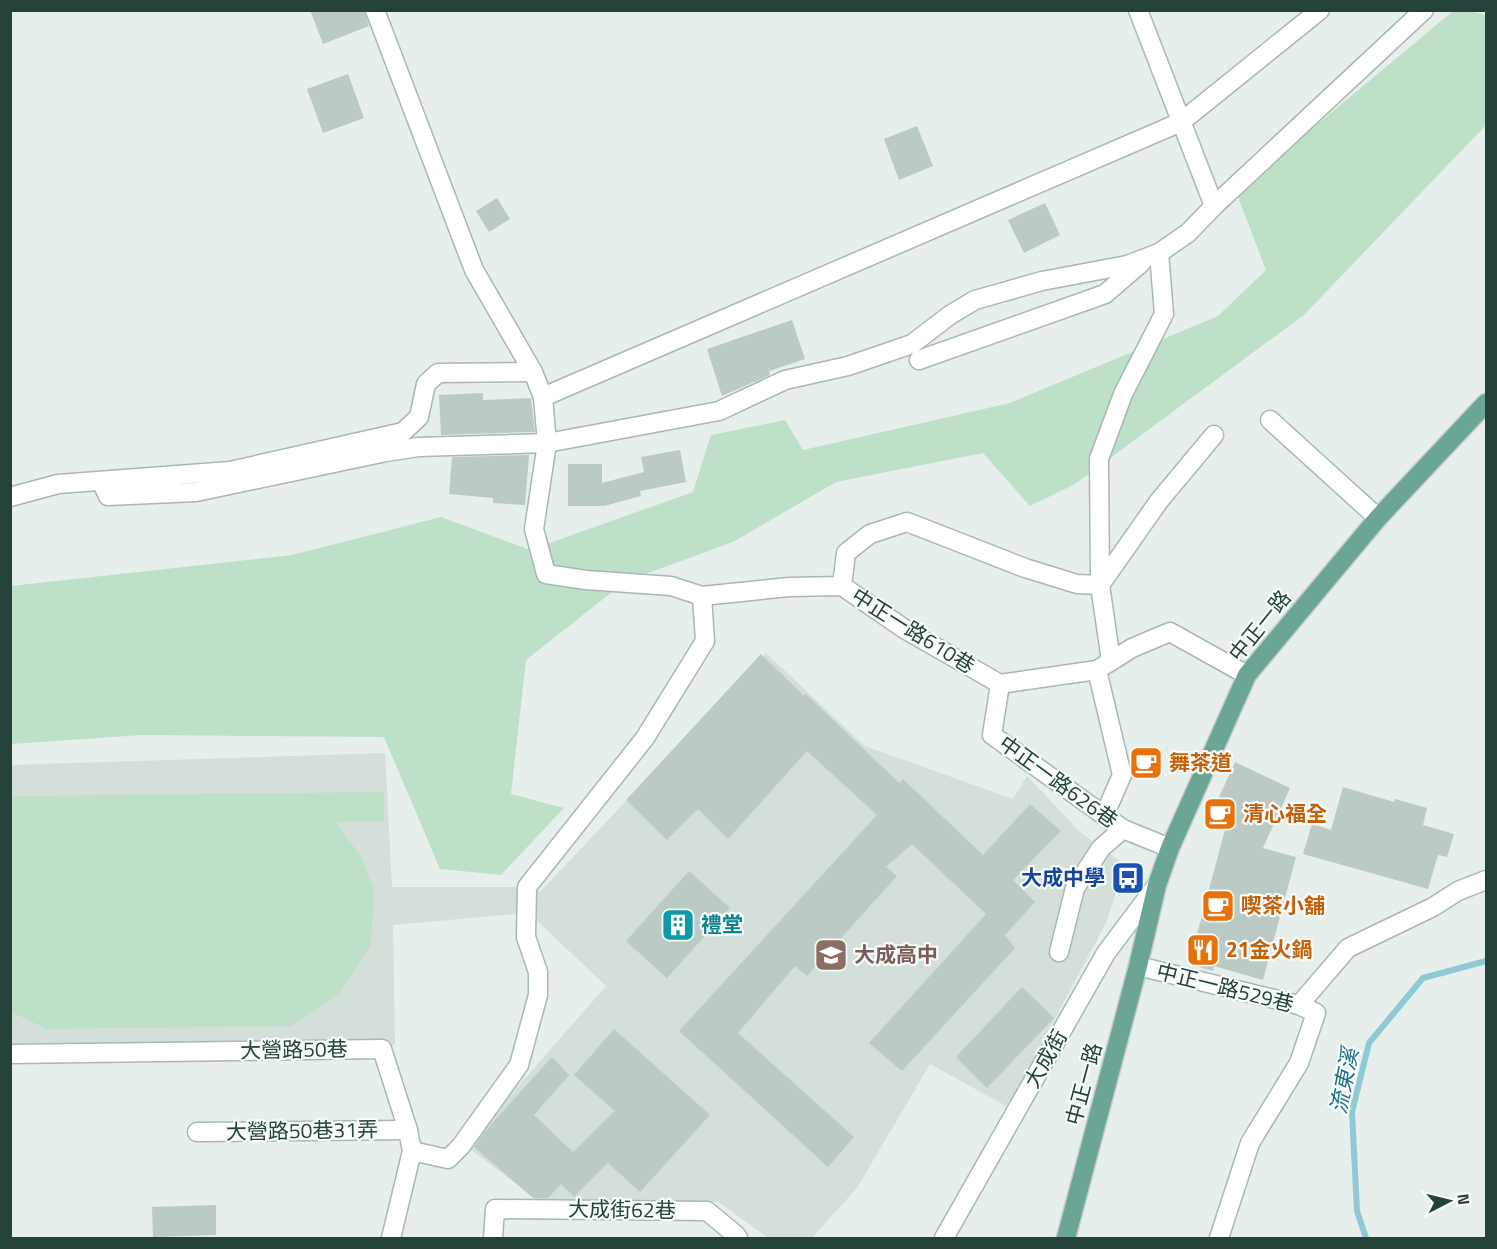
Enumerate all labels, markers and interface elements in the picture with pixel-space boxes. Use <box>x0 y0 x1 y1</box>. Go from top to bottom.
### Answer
street label: 中正一路610巷 <box>846 579 981 681</box>
street label: 中正一路 <box>1220 583 1298 668</box>
street label: 中正一路626巷 <box>992 727 1125 835</box>
cafe icon: 舞茶道 <box>1128 745 1164 781</box>
place label: 舞茶道 <box>1169 746 1232 778</box>
cafe icon: 清心福全 <box>1202 796 1238 832</box>
place label: 清心福全 <box>1243 797 1327 829</box>
bus stop icon: 大成中學 <box>1110 860 1146 896</box>
place label: 大成中學 <box>1021 861 1105 893</box>
cafe icon: 喫茶小舖 <box>1200 888 1236 924</box>
place label: 喫茶小舖 <box>1241 889 1325 921</box>
building icon: 禮堂 <box>660 907 696 943</box>
place label: 禮堂 <box>701 908 743 940</box>
restaurant icon: 21金火鍋 <box>1185 932 1221 968</box>
place label: 21金火鍋 <box>1226 933 1313 965</box>
school or university icon: 大成高中 <box>813 937 849 973</box>
place label: 大成高中 <box>854 938 938 970</box>
street label: 中正一路529巷 <box>1153 955 1297 1020</box>
street label: 大成街 <box>1016 1023 1075 1094</box>
street label: 大營路50巷 <box>240 1032 348 1066</box>
street label: 中正一路 <box>1057 1039 1109 1128</box>
water label: 流東溪 <box>1321 1042 1368 1117</box>
street label: 大營路50巷31弄 <box>226 1113 378 1147</box>
north arrow <box>1419 1171 1479 1231</box>
street label: 大成街62巷 <box>568 1192 676 1226</box>
text: N <box>1451 1192 1476 1206</box>

